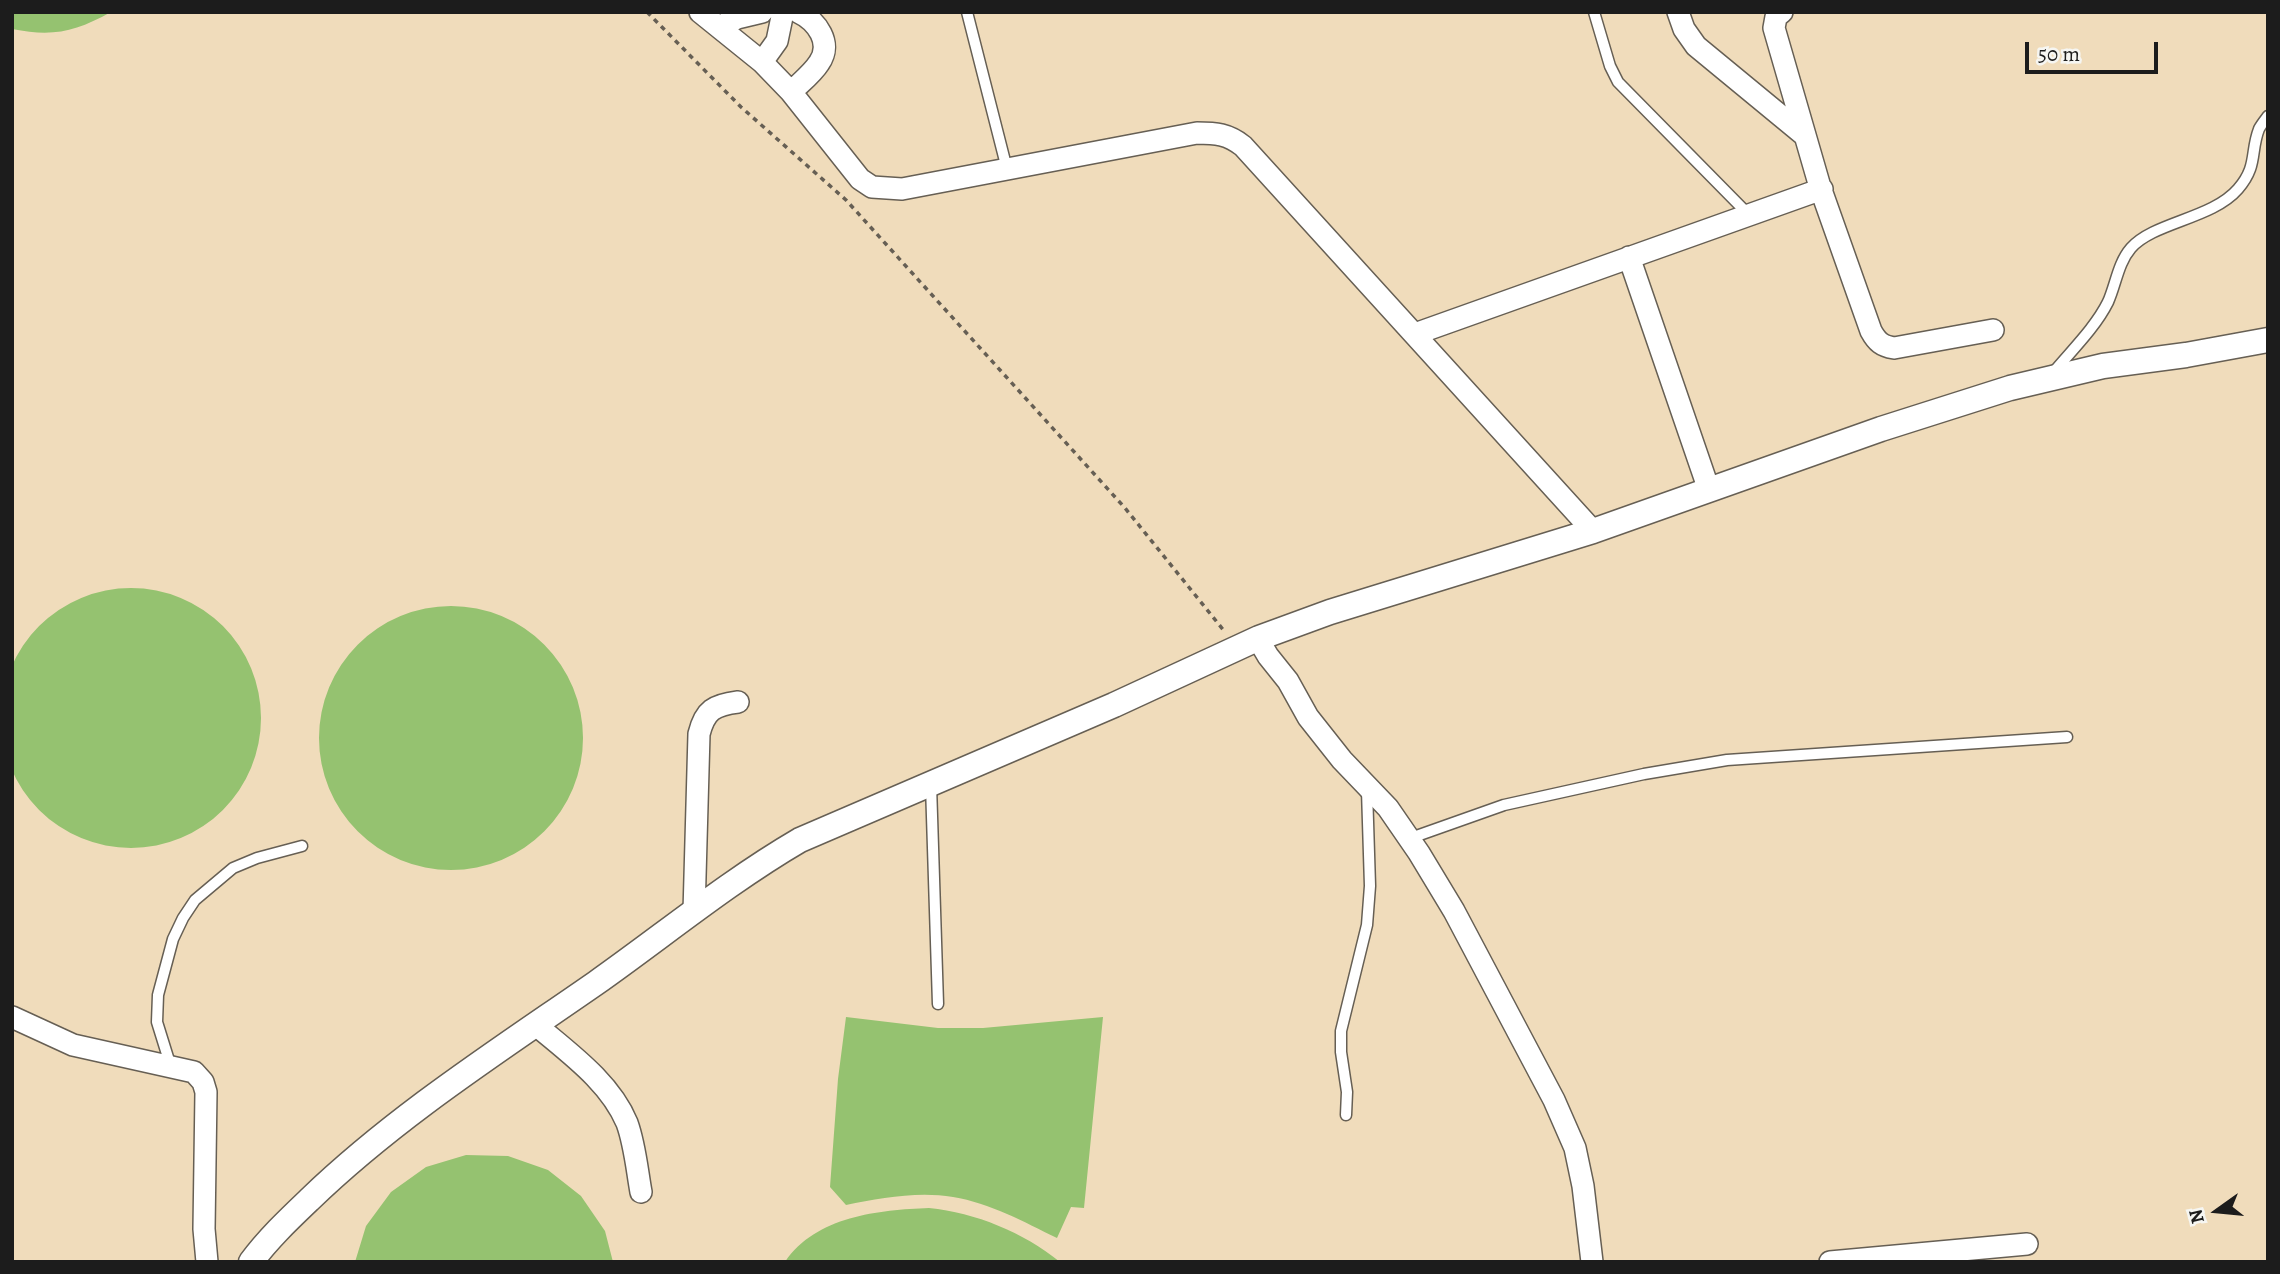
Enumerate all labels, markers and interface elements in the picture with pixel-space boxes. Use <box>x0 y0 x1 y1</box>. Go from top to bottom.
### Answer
scale bar <box>2028 28 2161 72</box>
text: 50 m <box>2038 40 2080 68</box>
north arrow <box>2182 1176 2252 1246</box>
text: N <box>2182 1206 2211 1226</box>

